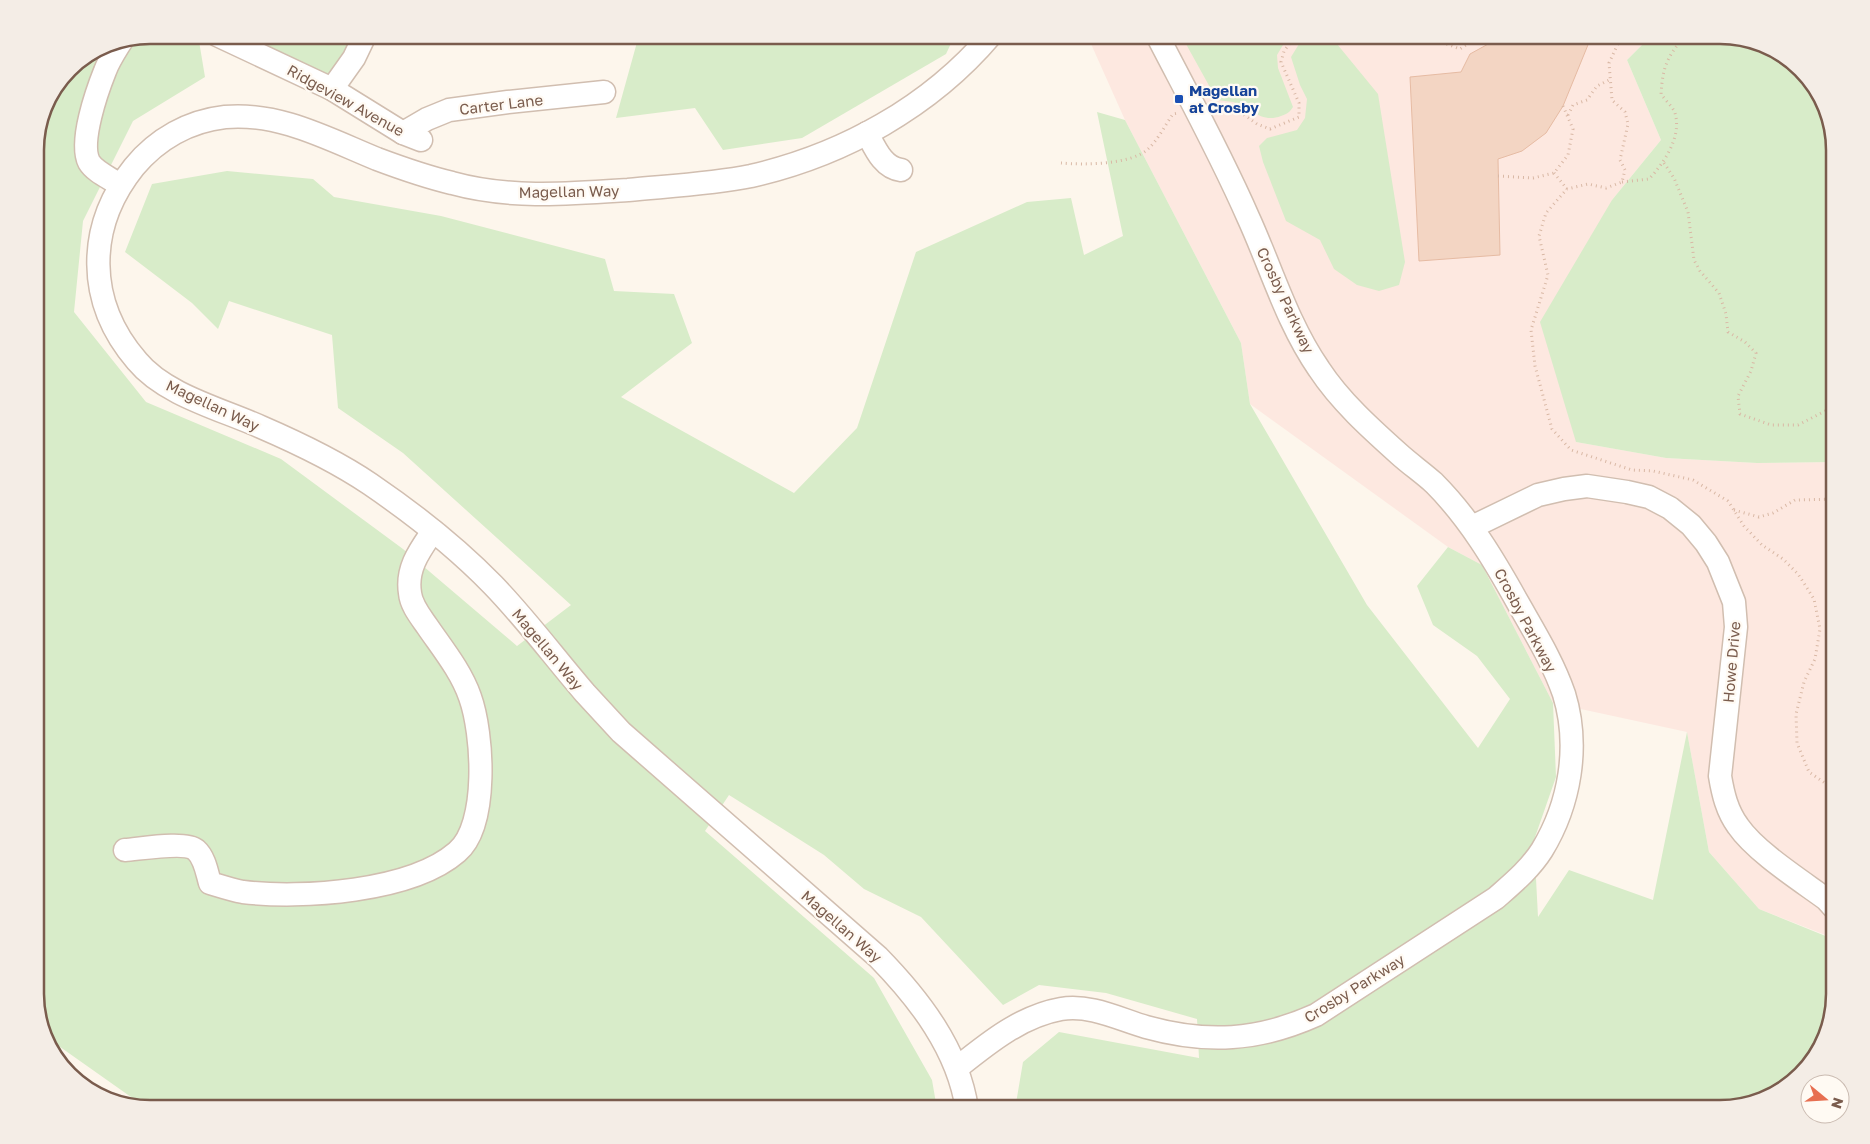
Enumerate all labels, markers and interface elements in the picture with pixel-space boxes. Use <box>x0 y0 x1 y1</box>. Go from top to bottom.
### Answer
street label: Ridgeview Avenue <box>284 60 408 140</box>
place label: Magellan at Crosby <box>1189 81 1259 116</box>
street label: Carter Lane <box>458 90 544 118</box>
marker: Magellan at Crosby <box>1173 93 1185 105</box>
street label: Magellan Way <box>518 181 620 201</box>
street label: Crosby Parkway <box>1254 244 1319 356</box>
street label: Magellan Way <box>164 376 263 435</box>
street label: Crosby Parkway <box>1491 565 1561 676</box>
street label: Magellan Way <box>509 605 588 694</box>
street label: Howe Drive <box>1718 620 1744 704</box>
street label: Magellan Way <box>798 886 886 966</box>
street label: Crosby Parkway <box>1300 950 1408 1026</box>
north arrow <box>1800 1074 1850 1124</box>
text: N <box>1828 1095 1848 1111</box>

